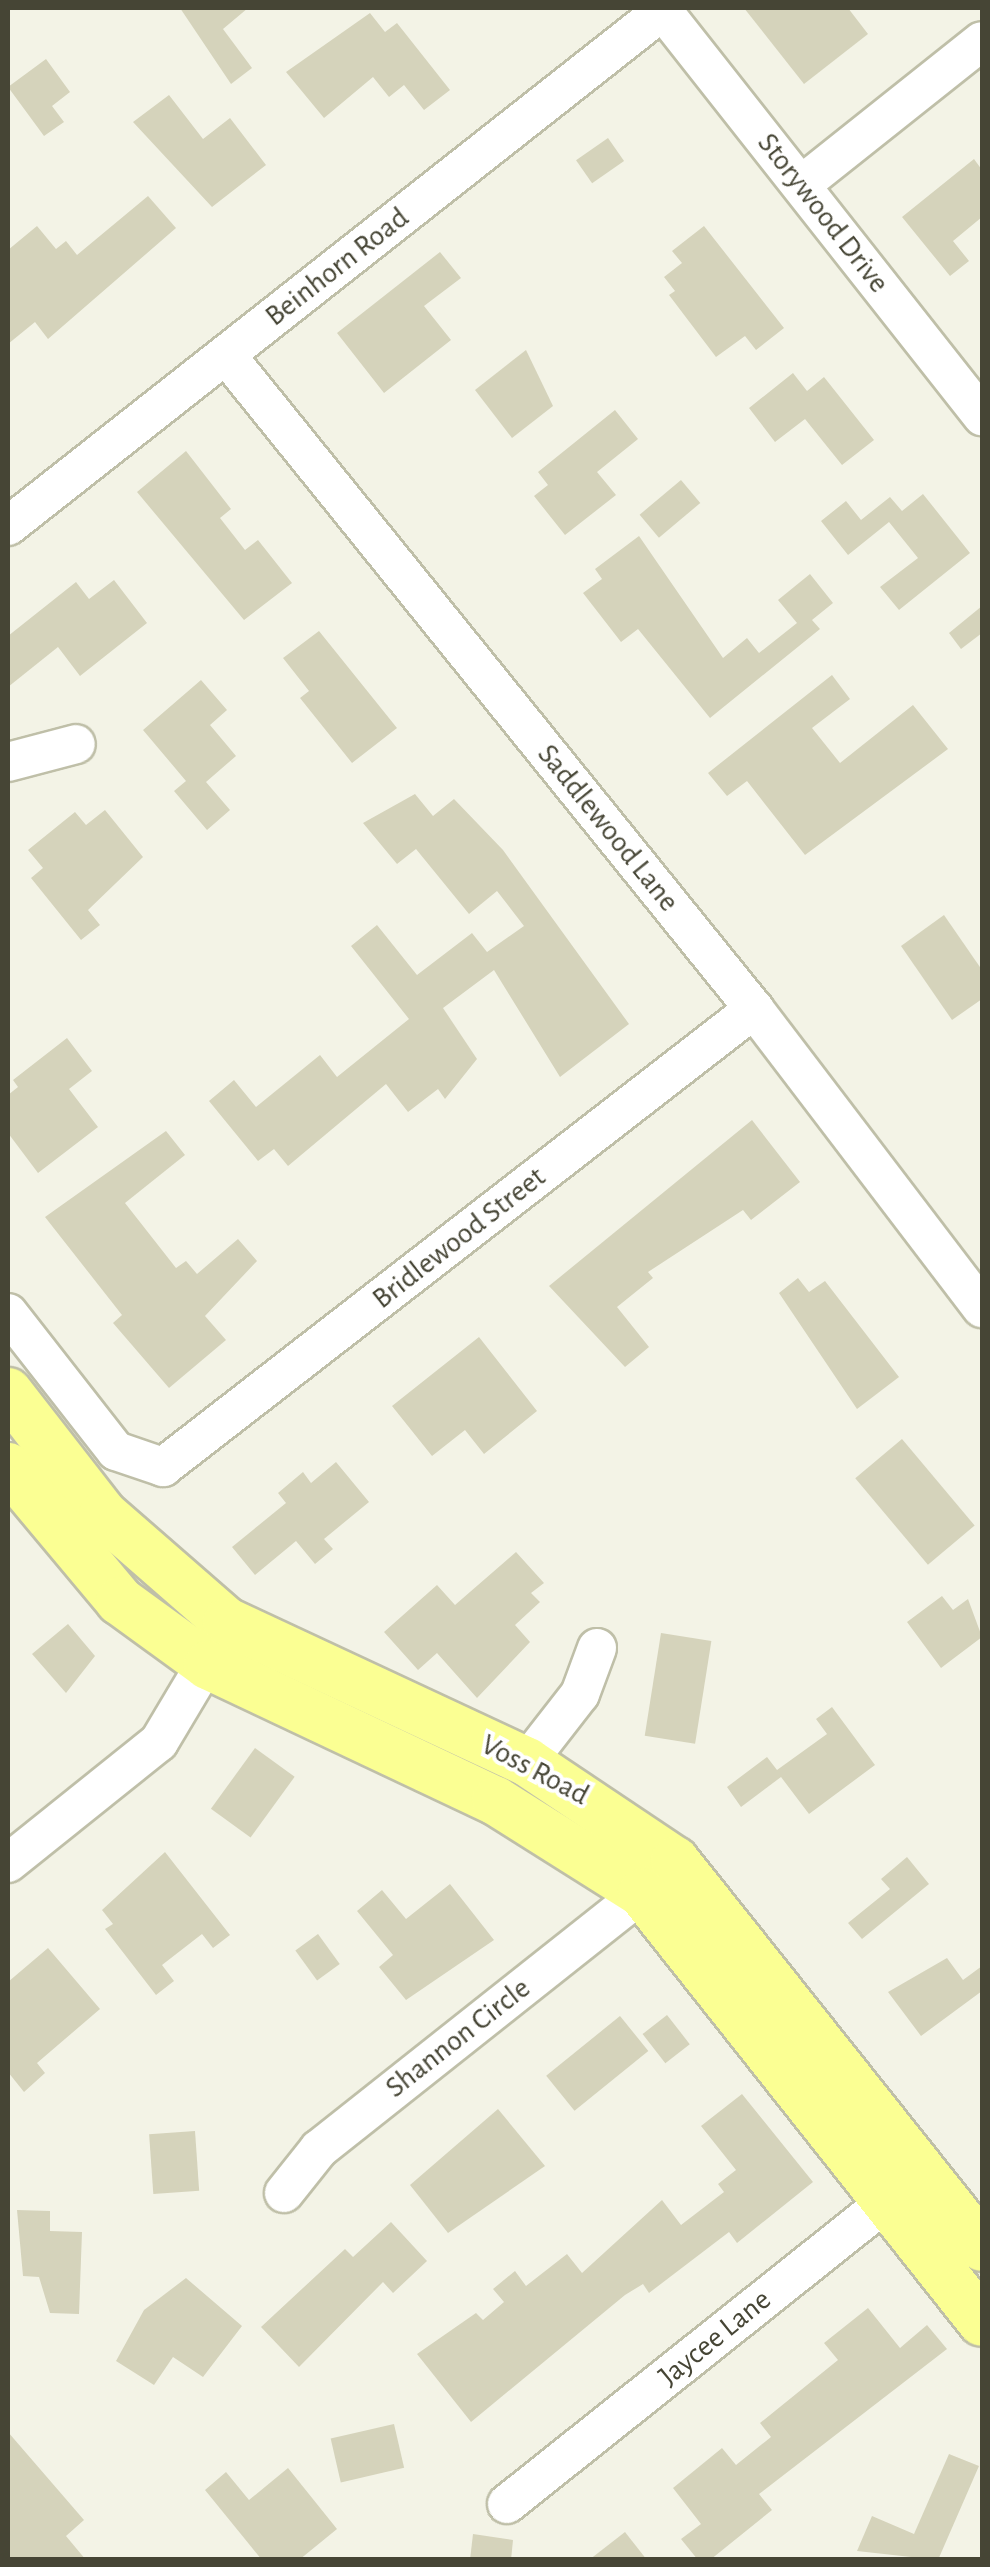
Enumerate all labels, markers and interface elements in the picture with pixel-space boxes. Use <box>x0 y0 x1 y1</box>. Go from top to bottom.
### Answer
street label: Storywood Drive <box>749 126 897 300</box>
street label: Beinhorn Road <box>258 200 416 334</box>
street label: Saddlewood Lane <box>530 737 686 919</box>
street label: Bridlewood Street <box>365 1159 553 1317</box>
street label: Voss Road <box>475 1727 595 1813</box>
street label: Shannon Circle <box>378 1970 538 2106</box>
street label: Jaycee Lane <box>652 2282 778 2394</box>

